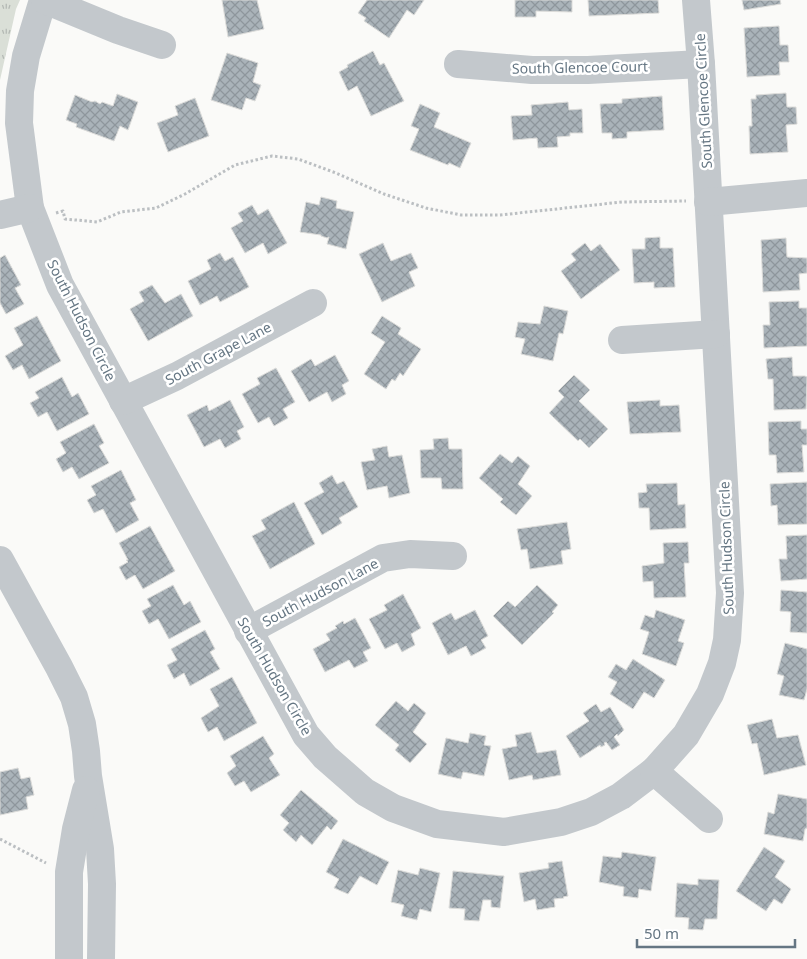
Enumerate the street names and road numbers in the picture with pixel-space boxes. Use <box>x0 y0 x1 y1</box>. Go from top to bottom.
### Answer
street label: South Glencoe Circle <box>690 33 716 169</box>
street label: South Glencoe Court <box>512 56 648 78</box>
street label: South Hudson Circle <box>43 256 121 384</box>
street label: South Grape Lane <box>162 317 274 389</box>
street label: South Hudson Circle <box>714 481 738 615</box>
street label: South Hudson Lane <box>259 553 381 631</box>
street label: South Hudson Circle <box>233 613 317 739</box>

